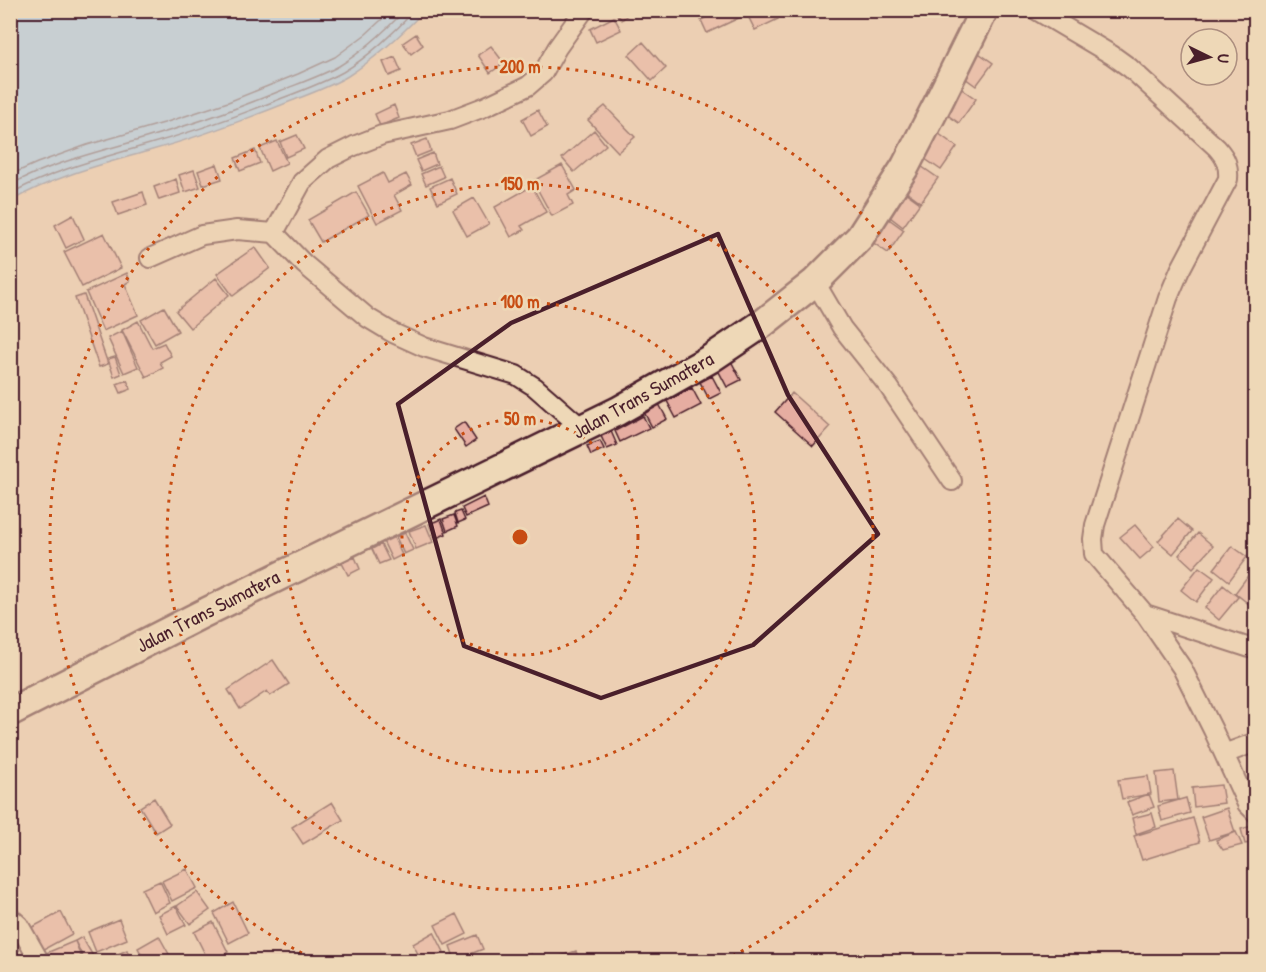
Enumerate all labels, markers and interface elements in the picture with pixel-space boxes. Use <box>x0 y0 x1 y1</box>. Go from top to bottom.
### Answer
north arrow <box>1179 27 1239 87</box>
text: U <box>1213 53 1235 64</box>
text: 200 m <box>500 54 540 79</box>
text: 150 m <box>501 171 539 196</box>
text: 100 m <box>500 289 540 314</box>
street label: Jalan Trans Sumatera <box>567 345 718 444</box>
text: 50 m <box>504 406 536 431</box>
centre of rings <box>510 527 530 547</box>
street label: Jalan Trans Sumatera <box>132 563 284 658</box>

